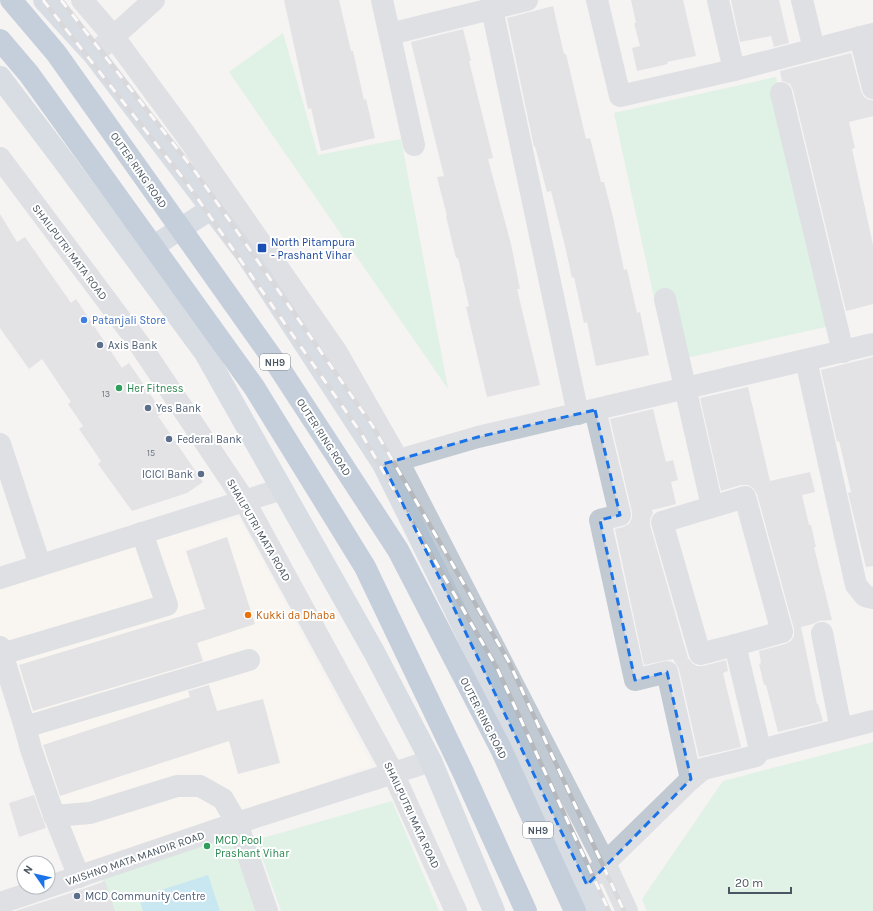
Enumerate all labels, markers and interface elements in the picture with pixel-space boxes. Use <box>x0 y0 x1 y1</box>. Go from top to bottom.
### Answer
street label: OUTER RING ROAD <box>108 130 170 211</box>
street label: SHAILPUTRI MATA ROAD <box>29 202 110 303</box>
place label: North Pitampura - Prashant Vihar <box>271 236 355 262</box>
marker: North Pitampura - Prashant Vihar <box>256 242 268 254</box>
place label: Patanjali Store <box>92 314 166 327</box>
marker: Patanjali Store <box>79 315 89 325</box>
place label: Axis Bank <box>108 339 157 352</box>
marker: Axis Bank <box>95 340 105 350</box>
road number: NH9 <box>260 354 290 370</box>
place label: Her Fitness <box>127 382 184 395</box>
marker: Her Fitness <box>114 383 124 393</box>
house number: 13 <box>102 389 110 399</box>
street label: OUTER RING ROAD <box>294 396 353 478</box>
place label: Yes Bank <box>156 402 201 415</box>
marker: Yes Bank <box>143 403 153 413</box>
place label: Federal Bank <box>177 433 242 446</box>
marker: Federal Bank <box>164 434 174 444</box>
house number: 15 <box>147 448 155 458</box>
place label: ICICI Bank <box>142 468 193 481</box>
marker: ICICI Bank <box>196 469 206 479</box>
street label: SHAILPUTRI MATA ROAD <box>224 477 293 584</box>
place label: Kukki da Dhaba <box>256 609 335 622</box>
marker: Kukki da Dhaba <box>243 610 253 620</box>
street label: OUTER RING ROAD <box>457 675 510 761</box>
street label: SHAILPUTRI MATA ROAD <box>381 760 442 871</box>
road number: NH9 <box>523 822 553 838</box>
street label: VAISHNO MATA MANDIR ROAD <box>64 829 206 888</box>
place label: MCD Pool Prashant Vihar <box>215 834 289 860</box>
marker: MCD Pool Prashant Vihar <box>202 841 212 851</box>
north arrow <box>16 855 56 895</box>
text: N <box>21 863 36 877</box>
scale bar <box>729 869 791 895</box>
text: 20 m <box>735 876 763 890</box>
place label: MCD Community Centre <box>85 890 206 903</box>
marker: MCD Community Centre <box>72 891 82 901</box>

